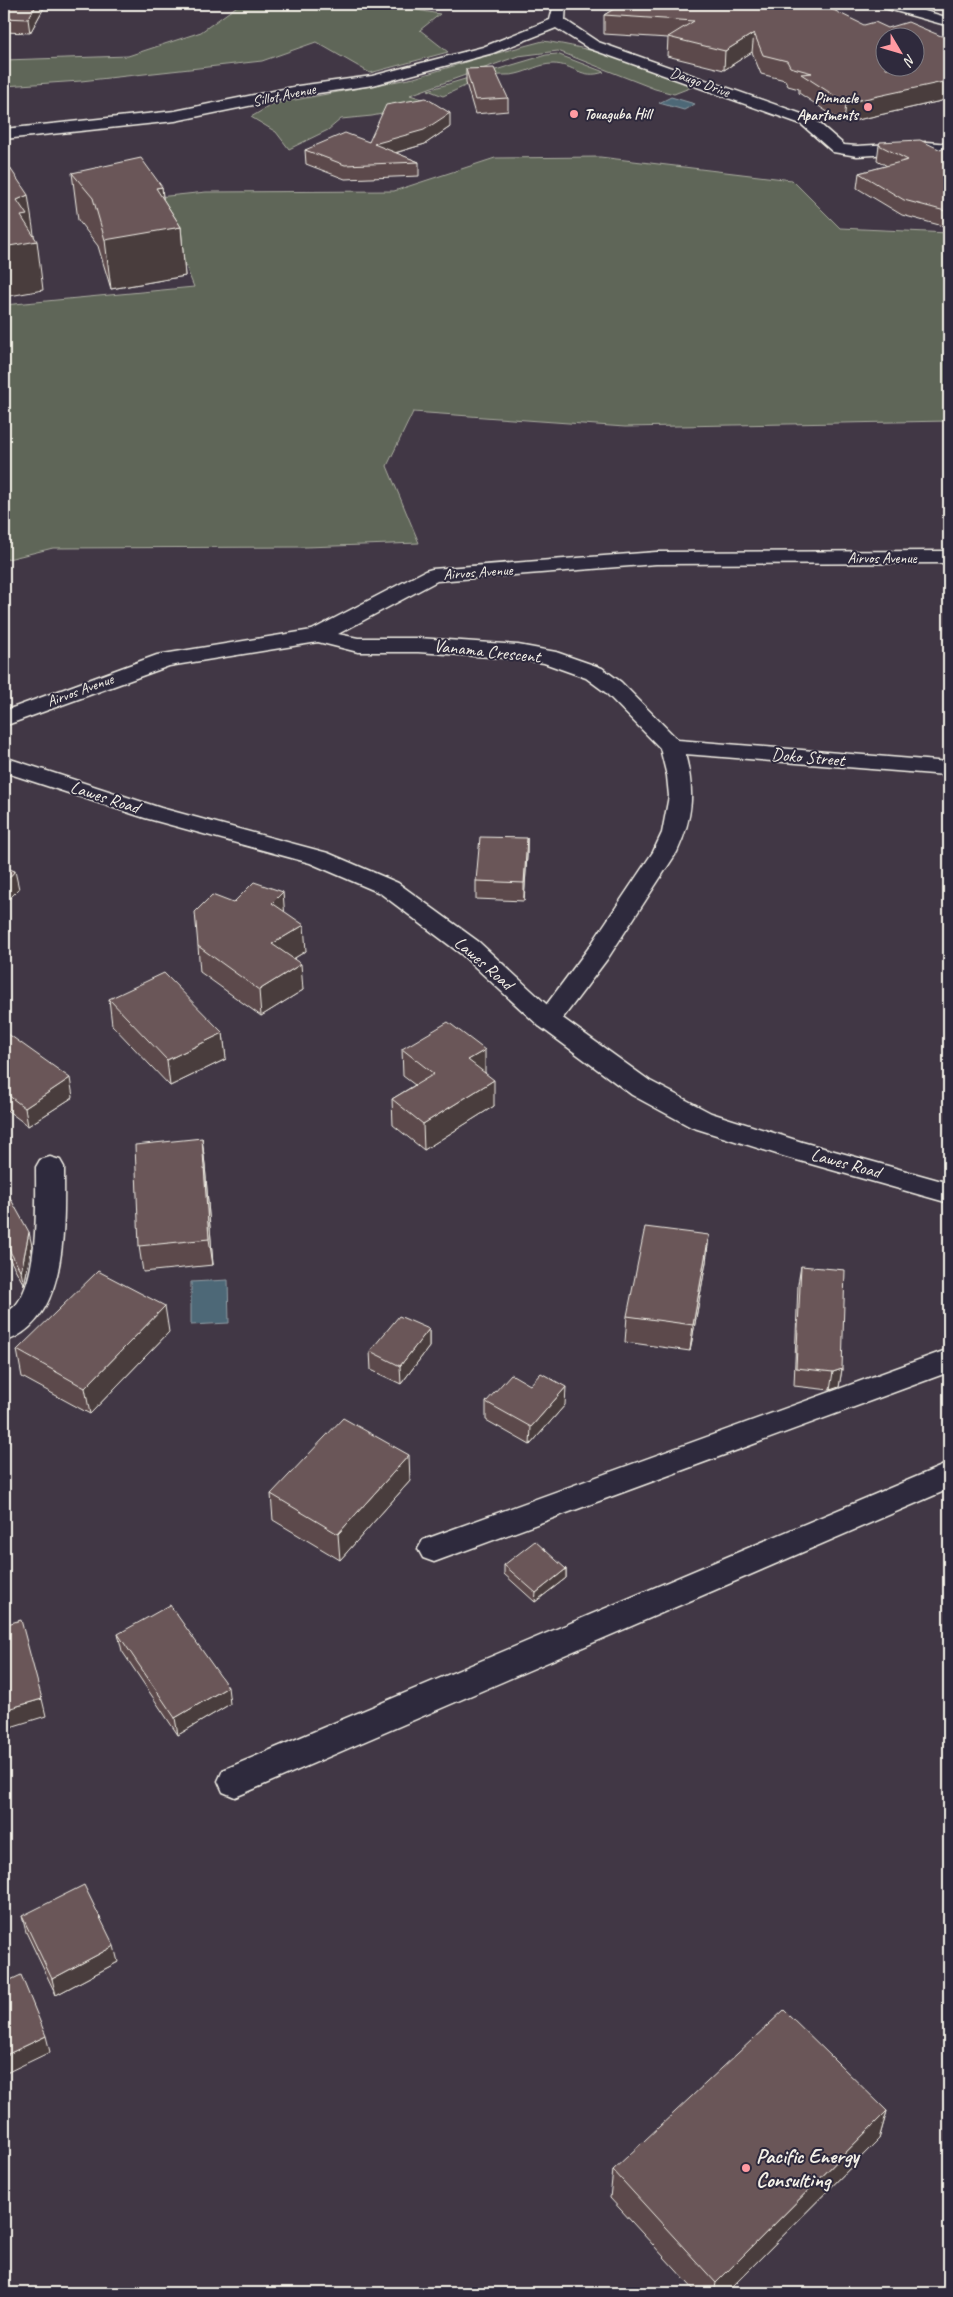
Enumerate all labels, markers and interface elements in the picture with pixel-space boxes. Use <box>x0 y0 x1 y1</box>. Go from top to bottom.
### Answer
north arrow <box>876 28 926 78</box>
text: N <box>899 51 919 70</box>
street label: Daugo Drive <box>668 63 733 102</box>
street label: Sillot Avenue <box>251 79 318 111</box>
place label: Pinnacle Apartments <box>797 89 860 125</box>
marker: Pinnacle Apartments <box>862 101 874 113</box>
place label: Touaguba Hill <box>584 105 654 124</box>
marker: Touaguba Hill <box>568 108 580 120</box>
street label: Airvos Avenue <box>847 549 918 568</box>
street label: Airvos Avenue <box>443 561 514 584</box>
street label: Vanama Crescent <box>433 634 543 668</box>
street label: Airvos Avenue <box>44 669 117 711</box>
street label: Doko Street <box>771 743 847 771</box>
street label: Lawes Road <box>68 776 145 819</box>
street label: Lawes Road <box>450 931 520 997</box>
street label: Lawes Road <box>809 1143 886 1184</box>
place label: Pacific Energy Consulting <box>756 2143 861 2193</box>
marker: Pacific Energy Consulting <box>740 2162 752 2174</box>

